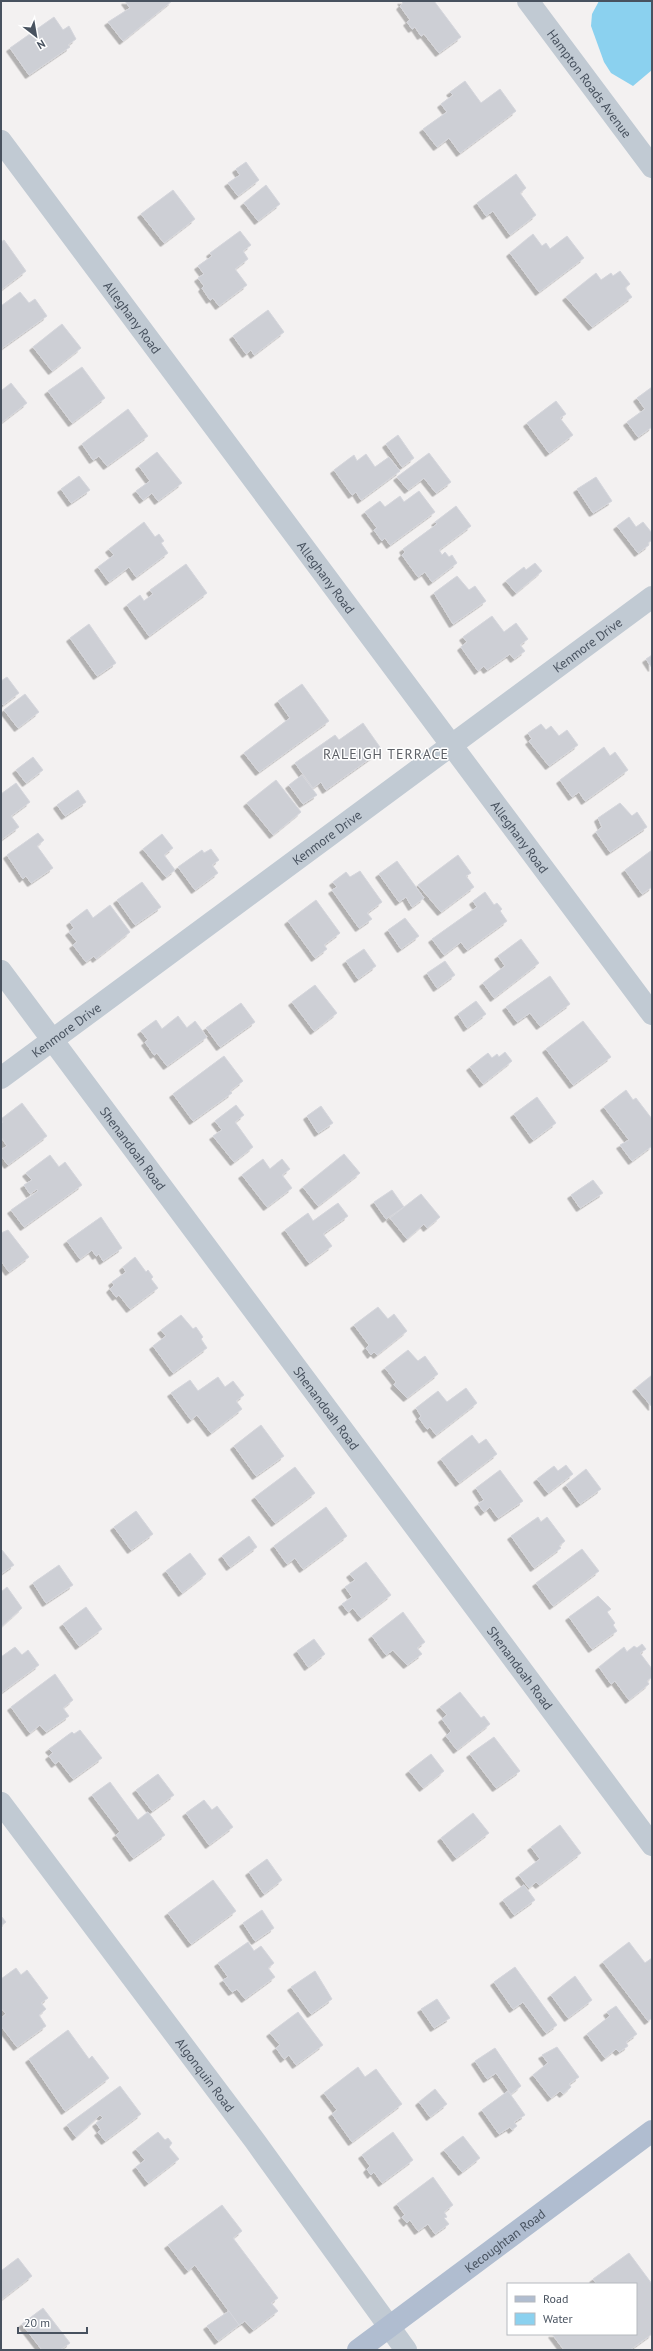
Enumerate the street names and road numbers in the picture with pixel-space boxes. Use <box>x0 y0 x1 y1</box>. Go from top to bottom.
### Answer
street label: Hampton Roads Avenue <box>543 26 635 142</box>
street label: Alleghany Road <box>100 278 165 357</box>
street label: Alleghany Road <box>293 538 358 617</box>
street label: Kenmore Drive <box>549 614 626 676</box>
street label: Alleghany Road <box>487 798 552 877</box>
street label: Kenmore Drive <box>289 806 365 869</box>
street label: Kenmore Drive <box>28 999 105 1062</box>
street label: Shenandoah Road <box>96 1103 169 1194</box>
street label: Shenandoah Road <box>289 1363 363 1454</box>
street label: Shenandoah Road <box>483 1623 556 1713</box>
street label: Algonquin Road <box>172 2035 238 2115</box>
street label: Kecoughtan Road <box>461 2205 549 2277</box>

